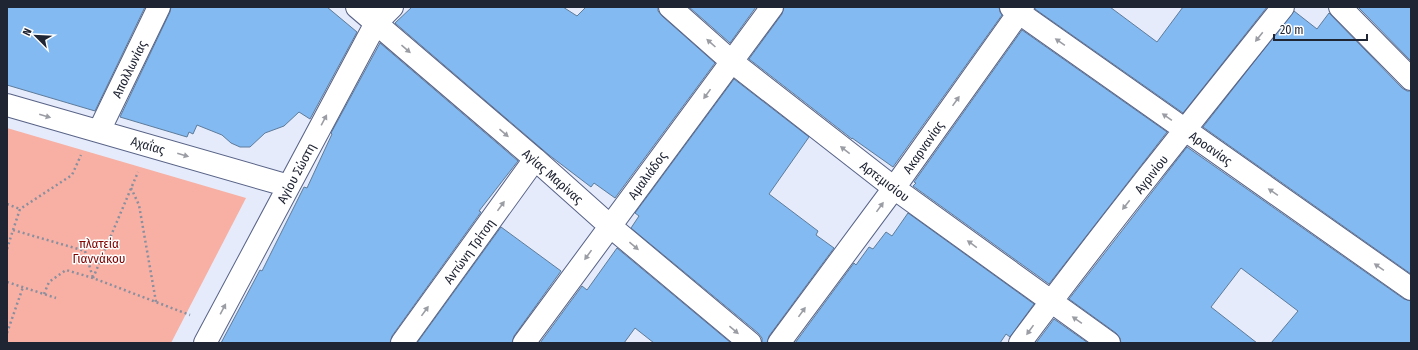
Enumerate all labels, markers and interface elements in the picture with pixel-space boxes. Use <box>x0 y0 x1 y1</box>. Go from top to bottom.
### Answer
north arrow <box>16 16 56 56</box>
scale bar <box>1274 16 1367 42</box>
text: 20 m <box>1280 23 1304 37</box>
text: N <box>20 26 35 38</box>
one-way arrow <box>1254 32 1263 43</box>
street label: Απολλωνίας <box>109 38 150 100</box>
one-way arrow <box>1055 38 1066 46</box>
one-way arrow <box>705 39 716 48</box>
one-way arrow <box>400 44 411 53</box>
one-way arrow <box>703 89 711 100</box>
one-way arrow <box>951 96 960 107</box>
one-way arrow <box>39 113 51 119</box>
one-way arrow <box>1162 113 1172 121</box>
one-way arrow <box>321 114 328 126</box>
street label: Ακαρνανίας <box>900 118 947 176</box>
street label: Αροανίας <box>1186 128 1235 169</box>
one-way arrow <box>499 129 510 138</box>
street label: Αχαΐας <box>129 133 167 158</box>
street label: Αγίου Σώστη <box>274 140 319 206</box>
street label: Αγίας Μαρίνας <box>519 146 586 207</box>
one-way arrow <box>840 146 851 154</box>
street label: Αμαλιάδος <box>625 148 670 202</box>
one-way arrow <box>177 152 189 158</box>
street label: Αγρινίου <box>1132 152 1171 197</box>
street label: Αρτεμισίου <box>857 158 912 205</box>
one-way arrow <box>1268 188 1278 196</box>
one-way arrow <box>1122 200 1130 211</box>
one-way arrow <box>497 201 505 211</box>
one-way arrow <box>876 202 884 212</box>
street label: Αντώνη Τρίτση <box>441 216 498 287</box>
park label: πλατεία Γιαννάκου <box>73 236 125 266</box>
one-way arrow <box>967 240 977 248</box>
one-way arrow <box>629 242 640 251</box>
one-way arrow <box>584 250 592 261</box>
one-way arrow <box>1374 263 1384 271</box>
one-way arrow <box>220 303 226 314</box>
one-way arrow <box>421 306 429 317</box>
one-way arrow <box>798 306 807 317</box>
one-way arrow <box>1072 316 1083 324</box>
one-way arrow <box>728 325 739 334</box>
one-way arrow <box>1025 325 1034 336</box>

